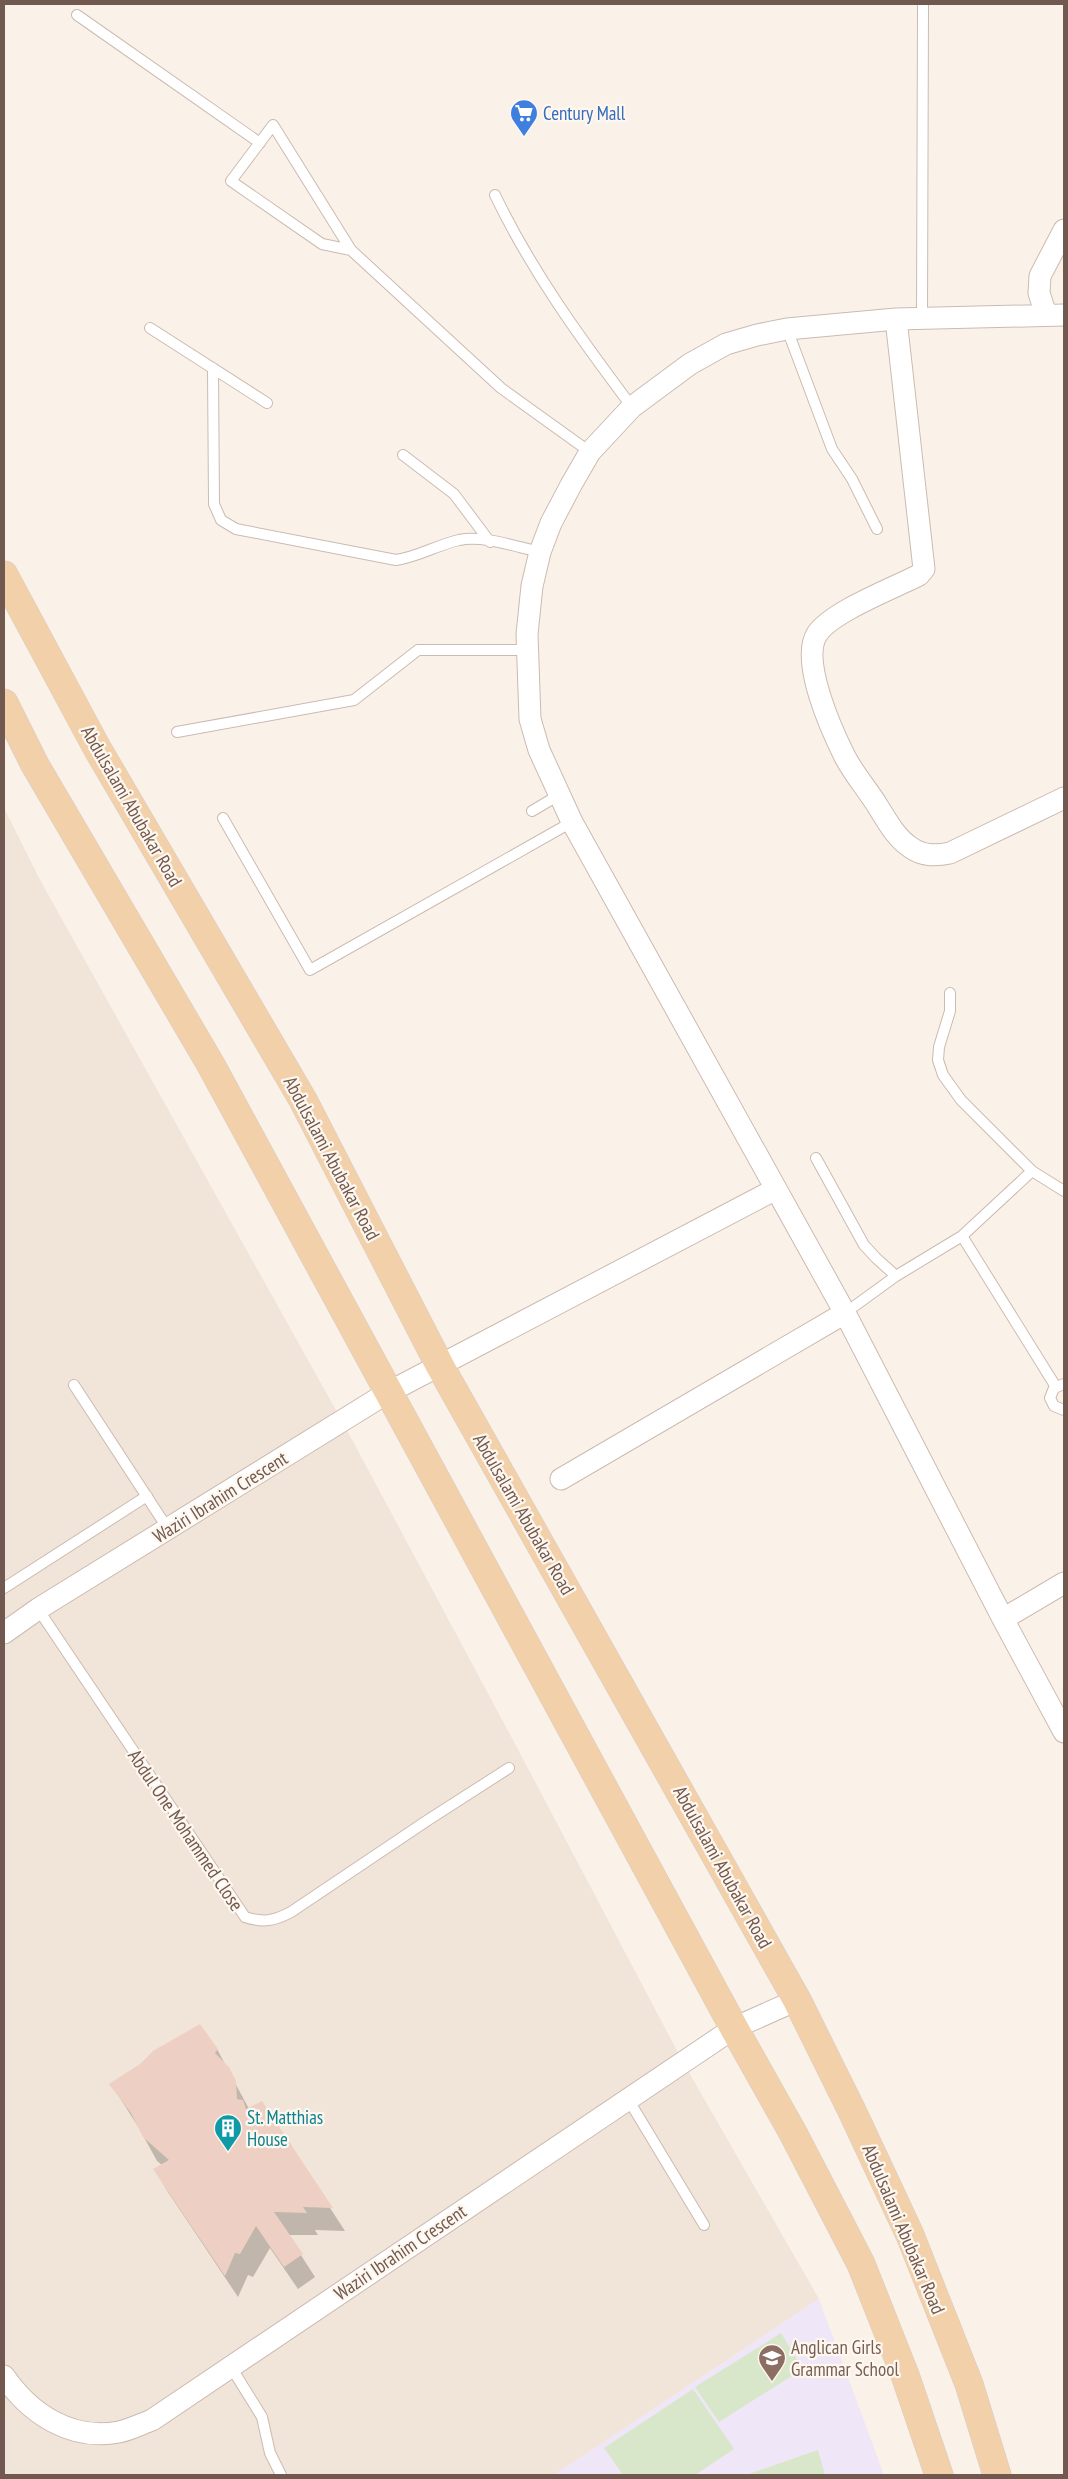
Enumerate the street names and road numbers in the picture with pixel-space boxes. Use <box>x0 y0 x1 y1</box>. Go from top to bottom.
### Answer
street label: Abdulsalami Abubakar Road <box>76 721 188 891</box>
street label: Abdulsalami Abubakar Road <box>279 1072 385 1244</box>
street label: Abdulsalami Abubakar Road <box>468 1429 580 1599</box>
street label: Waziri Ibrahim Crescent <box>148 1446 292 1548</box>
street label: Abdul One Mohammed Close <box>123 1745 249 1915</box>
street label: Abdulsalami Abubakar Road <box>668 1782 778 1952</box>
street label: Abdulsalami Abubakar Road <box>857 2140 951 2318</box>
street label: Waziri Ibrahim Crescent <box>329 2199 471 2305</box>

